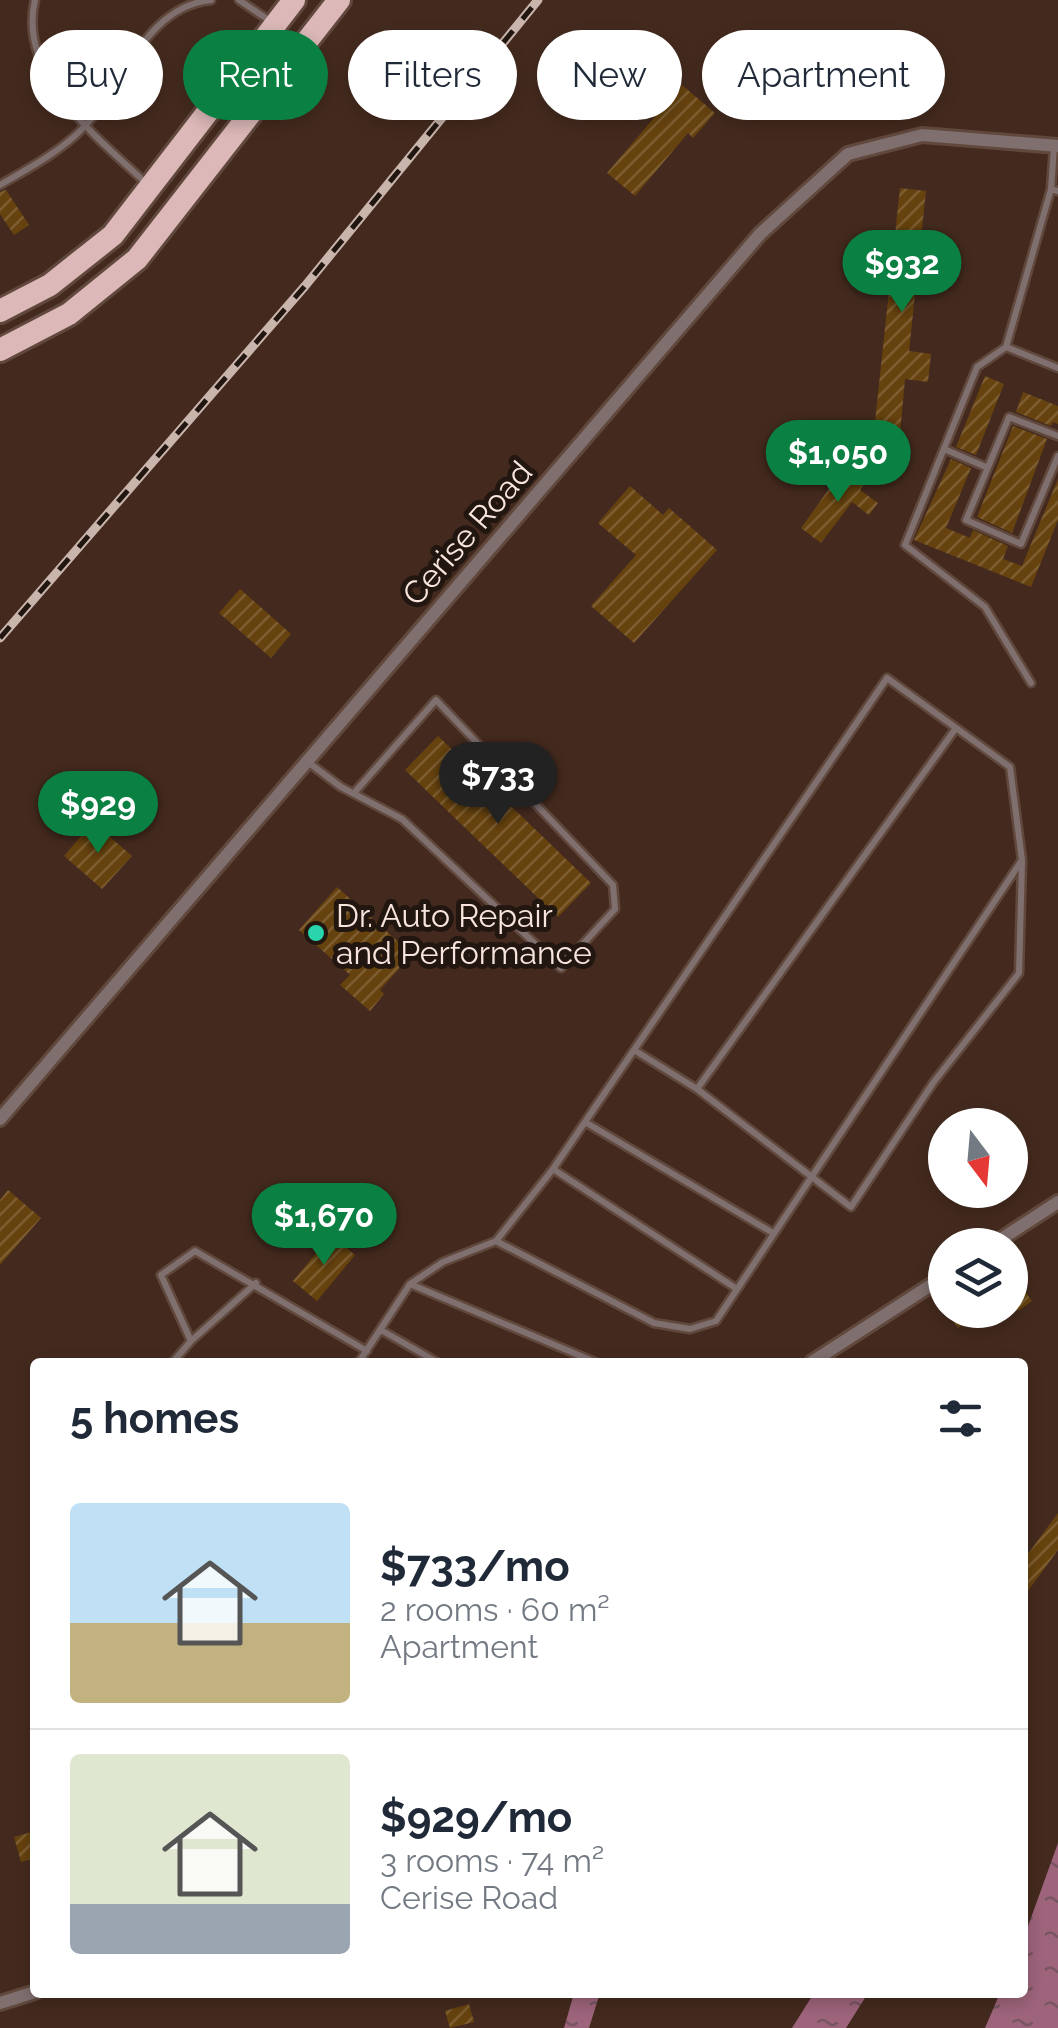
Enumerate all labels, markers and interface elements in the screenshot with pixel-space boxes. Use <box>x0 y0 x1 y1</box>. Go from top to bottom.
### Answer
chip: Buy <box>30 30 163 120</box>
chip: Rent <box>183 30 328 120</box>
chip: Filters <box>348 30 517 120</box>
chip: New <box>537 30 682 120</box>
chip: Apartment <box>702 30 945 120</box>
pin: $932 <box>843 230 961 315</box>
text: $932 <box>864 244 940 281</box>
pin: $1,050 <box>757 420 919 505</box>
text: $1,050 <box>788 434 888 471</box>
street label: Cerise Road <box>395 454 539 612</box>
pin: $733 <box>439 742 557 827</box>
text: $733 <box>461 756 535 793</box>
pin: $929 <box>39 771 157 856</box>
text: $929 <box>60 785 136 822</box>
place label: Dr. Auto Repair and Performance <box>336 897 592 971</box>
marker: Dr. Auto Repair and Performance <box>305 922 327 944</box>
north arrow <box>928 1108 1028 1208</box>
map controls <box>928 1108 1028 1328</box>
pin: $1,670 <box>243 1183 405 1268</box>
text: $1,670 <box>274 1197 374 1234</box>
button: layers <box>928 1228 1028 1328</box>
icon: filters <box>933 1391 988 1446</box>
text: 5 homes <box>70 1394 239 1443</box>
text: $733/mo <box>380 1542 570 1591</box>
icon: home <box>150 1543 270 1663</box>
text: 2 rooms · 60 m² <box>380 1591 610 1628</box>
text: Apartment <box>380 1628 538 1665</box>
text: $929/mo <box>380 1793 572 1842</box>
icon: home <box>150 1794 270 1914</box>
text: 3 rooms · 74 m² <box>380 1842 604 1879</box>
text: Cerise Road <box>380 1879 558 1916</box>

